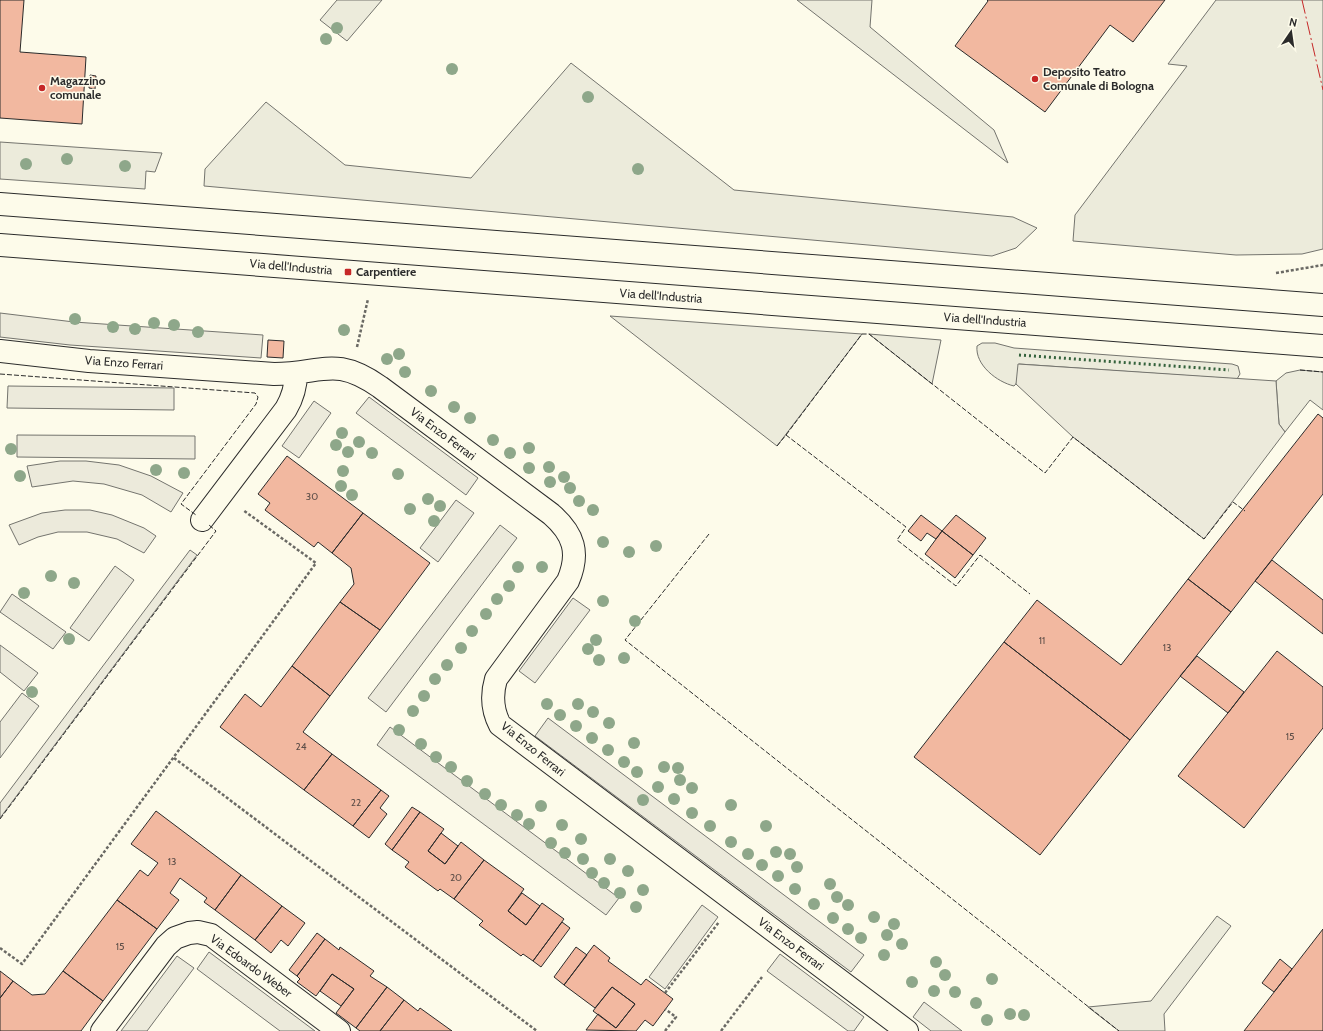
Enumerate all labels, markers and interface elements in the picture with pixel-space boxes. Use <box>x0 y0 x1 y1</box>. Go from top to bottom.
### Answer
north arrow <box>1271 12 1311 52</box>
text: N <box>1288 15 1299 30</box>
place label: Deposito Teatro Comunale di Bologna <box>1043 64 1154 93</box>
place label: Magazzino comunale <box>50 73 106 102</box>
marker: Deposito Teatro Comunale di Bologna <box>1030 74 1040 84</box>
marker: Magazzino comunale <box>37 83 47 93</box>
street label: Via dell'Industria <box>249 255 333 278</box>
place label: Carpentiere <box>356 264 416 279</box>
marker: Carpentiere <box>343 267 353 277</box>
street label: Via dell'Industria <box>619 285 703 306</box>
street label: Via dell'Industria <box>943 309 1027 330</box>
street label: Via Enzo Ferrari <box>84 352 164 373</box>
street label: Via Enzo Ferrari <box>407 404 479 463</box>
house number: 30 <box>306 490 318 503</box>
house number: 11 <box>1039 634 1045 647</box>
house number: 13 <box>1163 641 1171 654</box>
street label: Via Enzo Ferrari <box>498 718 569 779</box>
house number: 15 <box>1286 730 1294 743</box>
house number: 24 <box>295 740 307 753</box>
house number: 22 <box>351 796 361 809</box>
house number: 13 <box>168 855 176 868</box>
house number: 20 <box>450 871 462 884</box>
street label: Via Enzo Ferrari <box>755 914 827 973</box>
street label: Via Edoardo Weber <box>207 931 295 1000</box>
house number: 15 <box>116 940 124 953</box>

